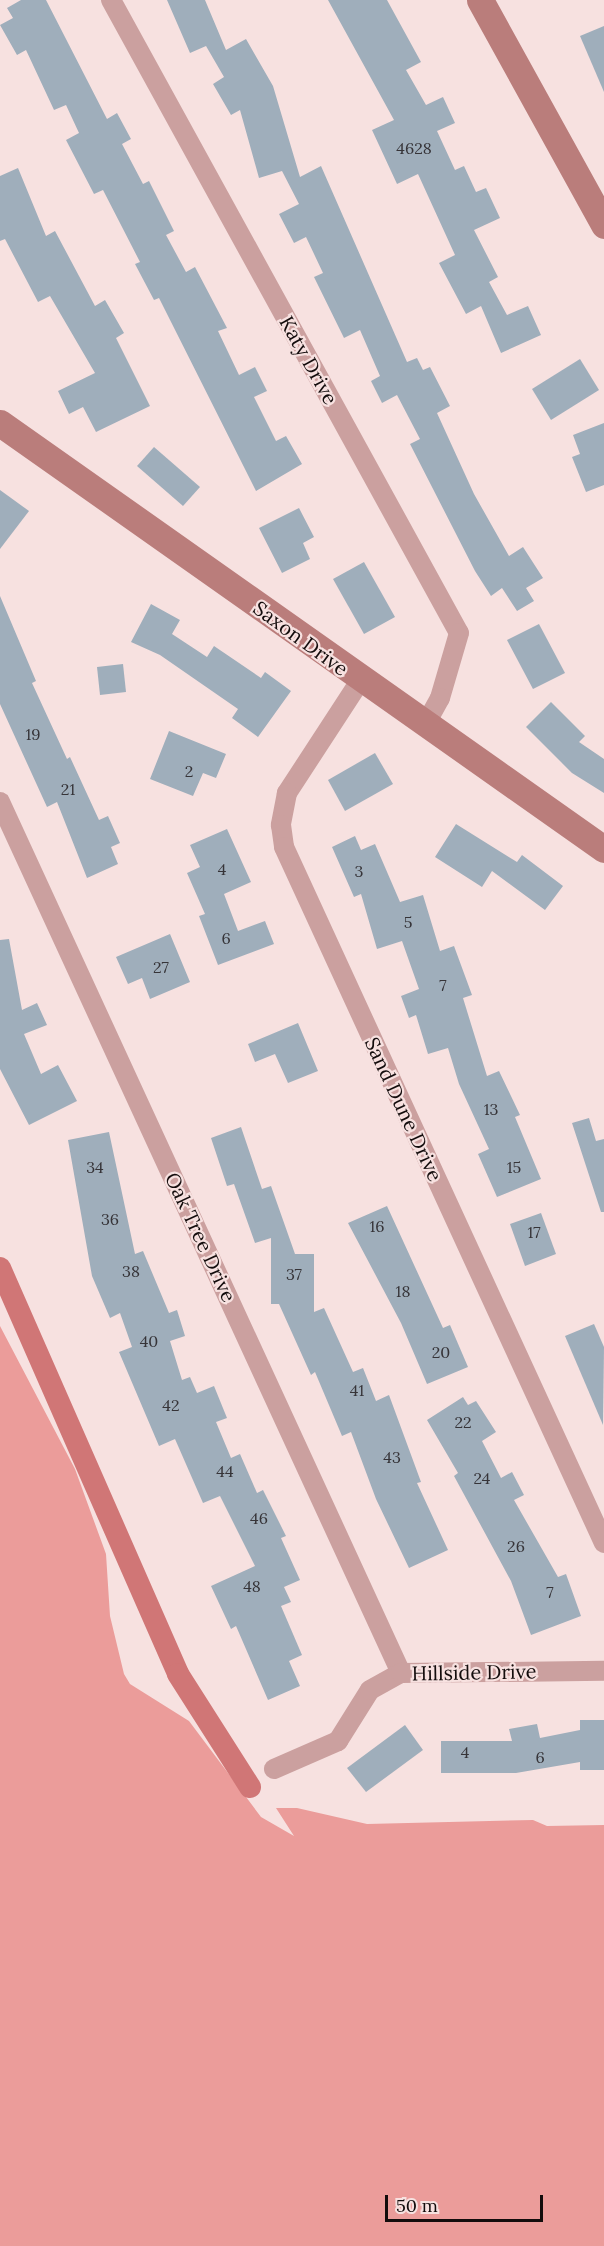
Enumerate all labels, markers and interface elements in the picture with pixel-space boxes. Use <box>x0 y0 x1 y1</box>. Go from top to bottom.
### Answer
house number: 4628 <box>396 138 432 158</box>
street label: Katy Drive <box>275 312 343 408</box>
street label: Saxon Drive <box>249 596 353 680</box>
house number: 19 <box>25 724 41 744</box>
house number: 2 <box>185 761 193 781</box>
house number: 21 <box>61 779 75 799</box>
house number: 4 <box>218 859 226 879</box>
house number: 3 <box>355 861 363 881</box>
house number: 5 <box>404 912 412 932</box>
house number: 6 <box>221 928 231 948</box>
house number: 27 <box>153 957 169 977</box>
house number: 7 <box>439 975 447 995</box>
street label: Sand Dune Drive <box>360 1033 448 1185</box>
house number: 13 <box>484 1099 498 1119</box>
house number: 34 <box>86 1157 104 1177</box>
house number: 15 <box>507 1157 521 1177</box>
street label: Oak Tree Drive <box>161 1168 241 1306</box>
house number: 36 <box>101 1209 119 1229</box>
house number: 16 <box>369 1216 385 1236</box>
house number: 17 <box>527 1222 541 1242</box>
house number: 38 <box>122 1261 140 1281</box>
house number: 37 <box>286 1264 302 1284</box>
house number: 18 <box>396 1281 410 1301</box>
house number: 40 <box>140 1331 158 1351</box>
house number: 20 <box>432 1342 450 1362</box>
house number: 41 <box>350 1380 364 1400</box>
house number: 42 <box>162 1395 180 1415</box>
house number: 22 <box>454 1412 472 1432</box>
house number: 43 <box>383 1447 401 1467</box>
house number: 44 <box>216 1461 234 1481</box>
house number: 24 <box>474 1468 490 1488</box>
house number: 46 <box>250 1508 268 1528</box>
house number: 26 <box>507 1536 525 1556</box>
house number: 48 <box>243 1576 261 1596</box>
house number: 7 <box>546 1582 554 1602</box>
street label: Hillside Drive <box>411 1659 537 1685</box>
house number: 4 <box>461 1742 469 1762</box>
house number: 6 <box>535 1747 545 1767</box>
scale bar <box>388 2183 546 2221</box>
text: 50 m <box>396 2194 438 2217</box>

